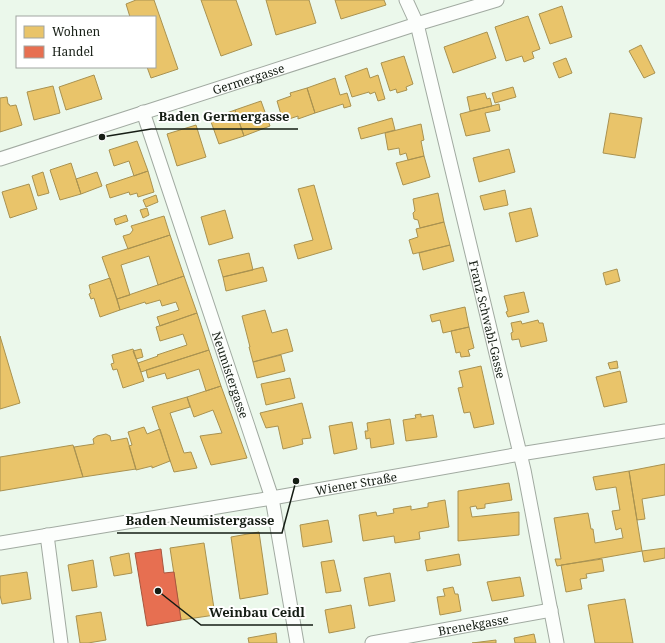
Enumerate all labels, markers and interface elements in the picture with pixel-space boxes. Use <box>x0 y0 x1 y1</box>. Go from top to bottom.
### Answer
legend <box>16 16 156 68</box>
text: Wohnen <box>52 23 101 40</box>
text: Handel <box>52 43 94 60</box>
street label: Germergasse <box>210 59 286 98</box>
callout: Baden Germergasse <box>151 104 298 129</box>
text: Baden Germergasse <box>159 107 289 125</box>
street label: Franz Schwabl-Gasse <box>465 258 510 380</box>
street label: Neumistergasse <box>208 329 253 420</box>
street label: Wiener Straße <box>314 467 398 499</box>
callout: Baden Neumistergasse <box>117 508 282 533</box>
text: Baden Neumistergasse <box>126 511 274 529</box>
callout: Weinbau Ceidl <box>201 600 313 625</box>
text: Weinbau Ceidl <box>209 603 305 621</box>
street label: Brenekgasse <box>437 609 510 639</box>

